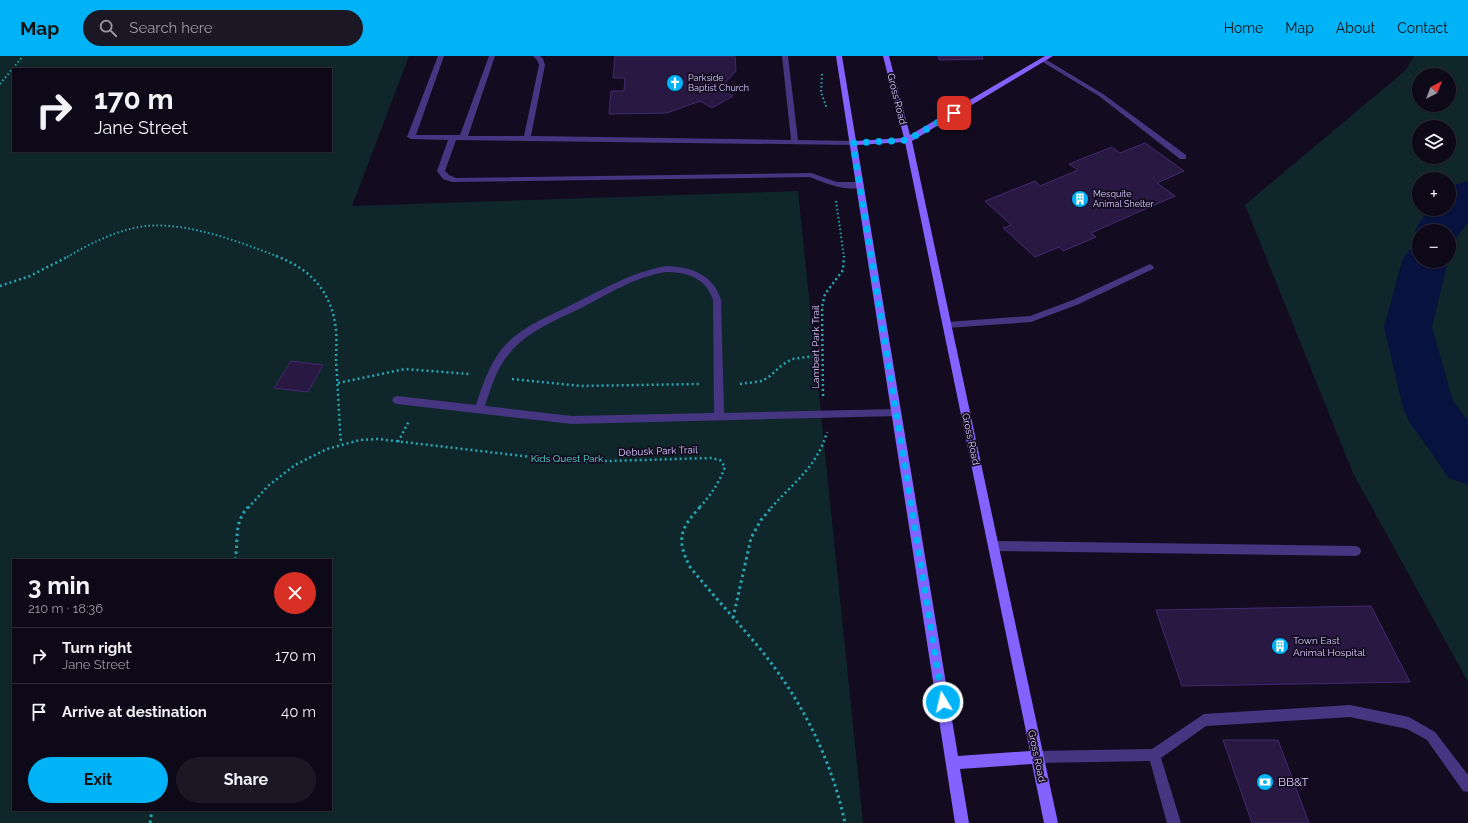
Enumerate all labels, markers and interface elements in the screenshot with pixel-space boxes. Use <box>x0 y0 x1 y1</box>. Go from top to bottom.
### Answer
search box <box>83 10 363 46</box>
text: Map <box>20 17 59 39</box>
icon: search <box>97 17 119 39</box>
text: Search here <box>129 19 213 37</box>
text: Home <box>1224 20 1263 36</box>
text: Map <box>1285 20 1314 36</box>
text: About <box>1336 20 1375 36</box>
text: Contact <box>1397 20 1448 36</box>
north arrow <box>1412 68 1456 112</box>
map controls <box>1412 68 1456 268</box>
street label: Gross Road <box>885 72 909 126</box>
church icon: Parkside Baptist Church <box>665 73 685 93</box>
place label: Parkside Baptist Church <box>688 73 749 93</box>
text: 170 m <box>94 83 174 116</box>
icon: right <box>28 84 80 136</box>
pin <box>937 96 971 130</box>
icon: arrive <box>943 102 965 124</box>
text: Jane Street <box>94 117 188 138</box>
button: layers <box>1412 120 1456 164</box>
button: + <box>1412 172 1456 216</box>
building icon: Mesquite Animal Shelter <box>1070 189 1090 209</box>
place label: Mesquite Animal Shelter <box>1093 189 1155 209</box>
button: − <box>1412 224 1456 268</box>
street label: Lambert Park Trail <box>810 305 821 389</box>
street label: Gross Road <box>960 412 982 466</box>
street label: Debusk Park Trail <box>618 444 698 458</box>
park label: Kids Quest Park <box>531 453 604 464</box>
text: 3 min <box>28 571 90 600</box>
button: close <box>274 572 316 614</box>
text: 210 m · 18:36 <box>28 601 103 616</box>
place label: Town East Animal Hospital <box>1293 635 1366 658</box>
building icon: Town East Animal Hospital <box>1270 636 1290 656</box>
text: Turn right <box>62 639 132 657</box>
icon: right <box>28 645 50 667</box>
text: 170 m <box>275 647 316 665</box>
text: Jane Street <box>62 657 130 672</box>
position arrow <box>922 681 964 723</box>
icon: arrive <box>28 701 50 723</box>
text: Arrive at destination <box>62 703 207 721</box>
text: 40 m <box>281 703 316 721</box>
street label: Gross Road <box>1026 729 1048 783</box>
button: Exit <box>28 757 168 803</box>
button: Share <box>176 757 316 803</box>
bank icon: BB&T <box>1255 772 1275 792</box>
place label: BB&T <box>1278 775 1309 789</box>

